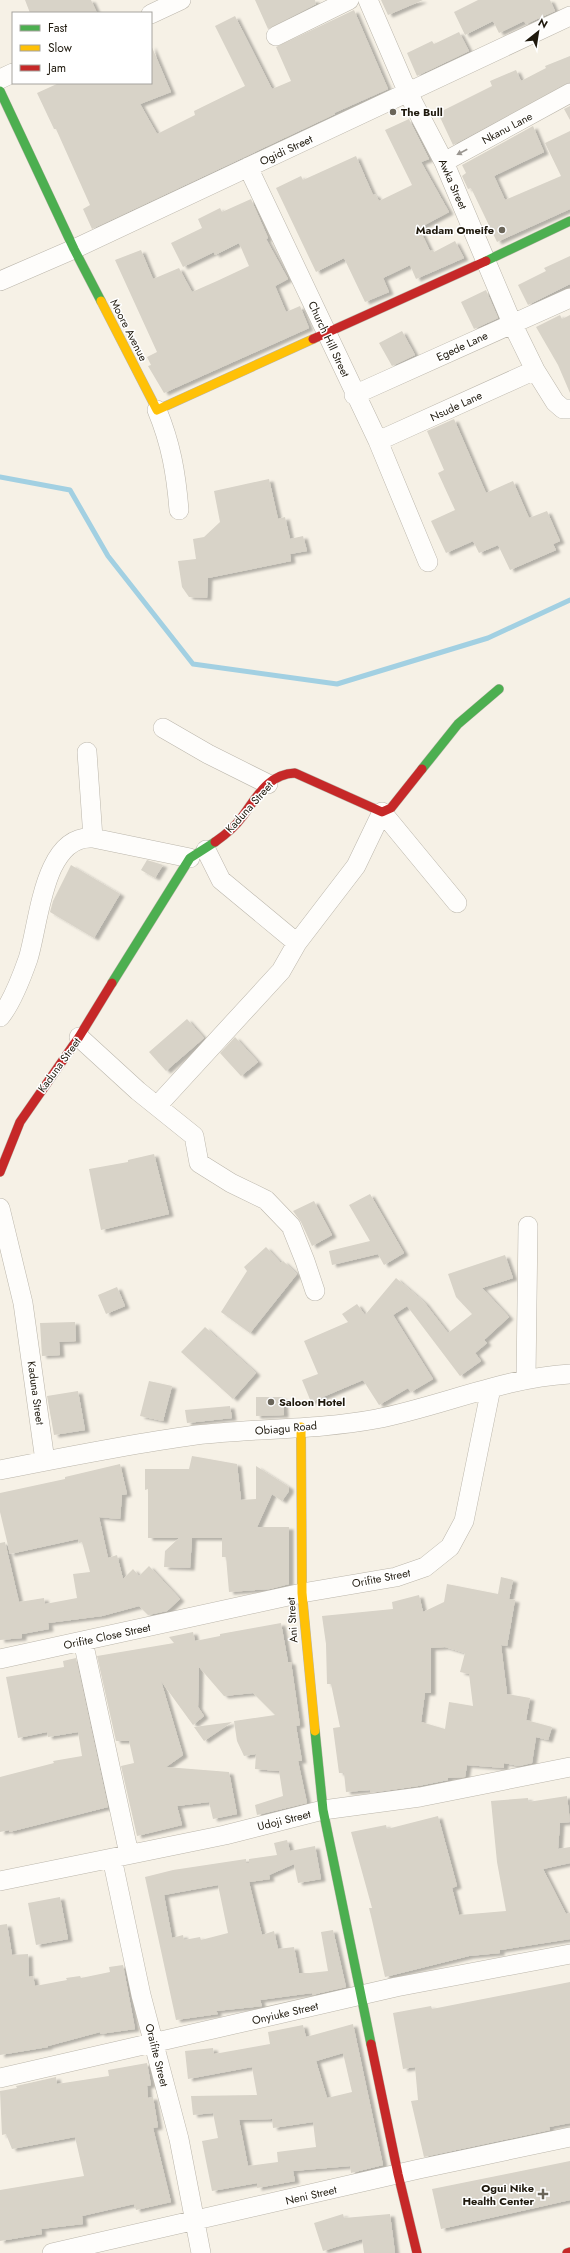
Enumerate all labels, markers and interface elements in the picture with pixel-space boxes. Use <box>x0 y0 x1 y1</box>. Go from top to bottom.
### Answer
legend <box>12 12 152 84</box>
north arrow <box>518 12 558 52</box>
text: N <box>535 14 551 32</box>
text: Fast <box>48 19 67 37</box>
text: Slow <box>48 39 73 57</box>
text: Jam <box>46 59 66 77</box>
place label: The Bull <box>401 104 443 120</box>
marker: The Bull <box>388 107 398 117</box>
street label: Nkanu Lane <box>479 108 535 148</box>
street label: Ogidi Street <box>257 131 315 169</box>
one-way arrow <box>456 149 468 155</box>
street label: Awka Street <box>435 156 471 212</box>
place label: Madam Omeife <box>416 222 494 238</box>
marker: Madam Omeife <box>497 225 507 235</box>
street label: Moore Avenue <box>106 296 152 364</box>
street label: Church Hill Street <box>304 298 354 380</box>
street label: Egede Lane <box>434 327 491 365</box>
street label: Nsude Lane <box>427 387 485 425</box>
street label: Kaduna Street <box>222 778 277 836</box>
street label: Kaduna Street <box>34 1034 85 1096</box>
street label: Kaduna Street <box>24 1360 48 1426</box>
place label: Saloon Hotel <box>279 1394 345 1410</box>
marker: Saloon Hotel <box>266 1397 276 1407</box>
street label: Obiagu Road <box>254 1417 318 1439</box>
street label: Orifite Street <box>350 1564 412 1591</box>
street label: Ani Street <box>282 1596 302 1643</box>
street label: Orifite Close Street <box>62 1619 152 1653</box>
street label: Udoji Street <box>256 1806 313 1834</box>
street label: Onyiuke Street <box>250 1998 320 2028</box>
street label: Oraifite Street <box>141 2022 173 2089</box>
place label: Ogui Nike Health Center <box>462 2180 534 2209</box>
street label: Neni Street <box>284 2181 339 2209</box>
marker: Ogui Nike Health Center <box>537 2188 549 2200</box>

